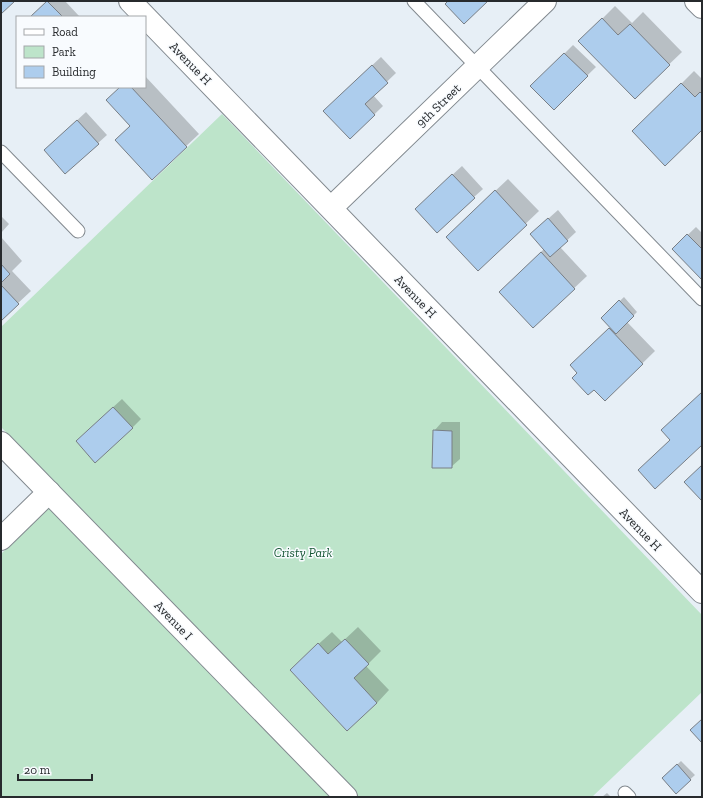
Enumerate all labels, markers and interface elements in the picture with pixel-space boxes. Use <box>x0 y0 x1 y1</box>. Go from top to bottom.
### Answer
legend <box>16 16 146 88</box>
text: Road <box>52 25 78 39</box>
street label: Avenue H <box>167 39 215 88</box>
text: Park <box>52 45 77 59</box>
text: Building <box>52 65 96 79</box>
street label: 9th Street <box>413 80 464 130</box>
street label: Avenue H <box>392 272 440 321</box>
street label: Avenue H <box>617 505 665 554</box>
park label: Cristy Park <box>274 545 333 560</box>
street label: Avenue I <box>151 598 196 643</box>
scale bar <box>18 756 92 782</box>
text: 20 m <box>24 763 51 777</box>

